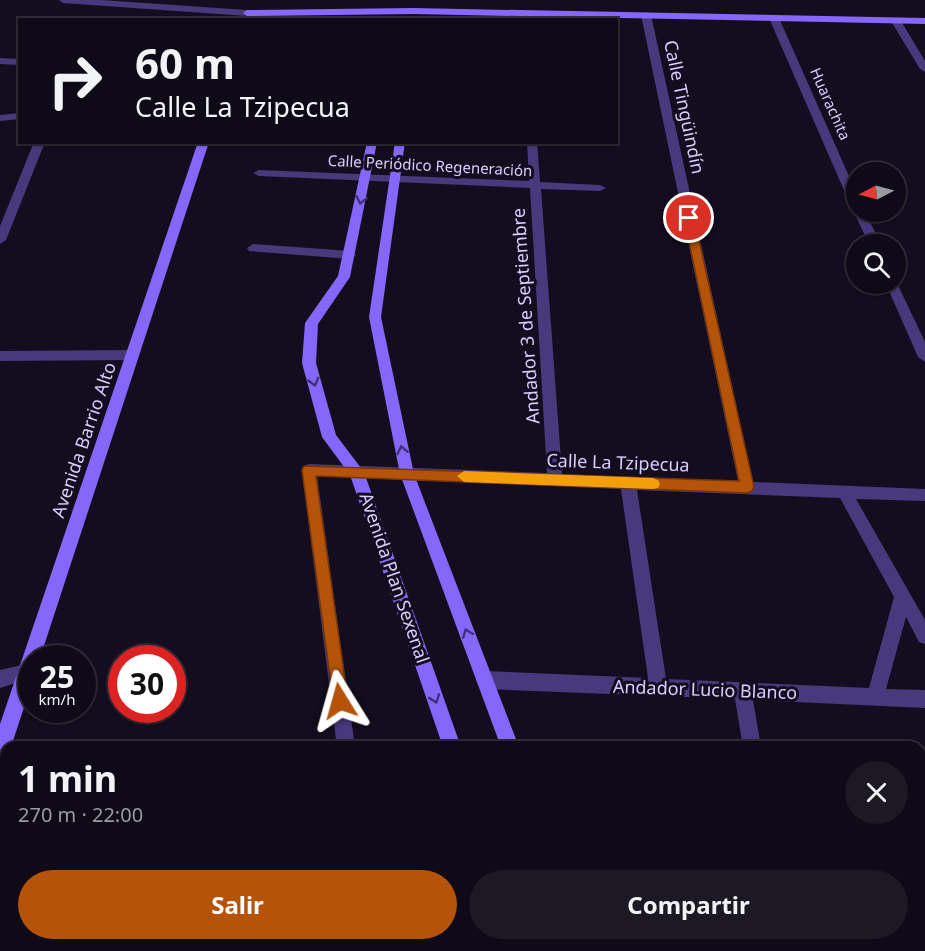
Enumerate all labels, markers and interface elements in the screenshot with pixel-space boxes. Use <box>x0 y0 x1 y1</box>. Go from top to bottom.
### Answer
text: 60 m <box>135 34 235 91</box>
street label: Calle Tingüindín <box>659 38 711 176</box>
icon: right <box>36 42 114 120</box>
street label: Huarachita <box>806 64 856 143</box>
text: Calle La Tzipecua <box>135 88 350 125</box>
street label: Calle Periódico Regeneración <box>327 150 533 180</box>
north arrow <box>846 162 906 222</box>
map controls <box>846 162 906 294</box>
pin <box>663 192 714 243</box>
one-way arrow <box>355 195 368 205</box>
icon: arrive <box>672 201 705 234</box>
street label: Andador 3 de Septiembre <box>505 207 545 425</box>
button: search <box>846 234 906 294</box>
street label: Avenida Barrio Alto <box>45 359 121 521</box>
one-way arrow <box>307 376 319 387</box>
one-way arrow <box>396 445 409 455</box>
street label: Calle La Tzipecua <box>546 448 690 476</box>
street label: Avenida Plan Sexenal <box>355 489 435 666</box>
one-way arrow <box>462 629 475 639</box>
speed limit sign: 30 <box>108 645 186 723</box>
text: 25 <box>40 656 74 697</box>
position arrow <box>308 669 372 733</box>
street label: Andador Lucio Blanco <box>612 674 798 704</box>
text: km/h <box>39 689 75 709</box>
one-way arrow <box>428 693 441 704</box>
text: 1 min <box>18 754 117 803</box>
button: close <box>845 761 908 824</box>
text: 270 m · 22:00 <box>18 801 143 828</box>
button: Salir <box>18 870 457 939</box>
button: Compartir <box>469 870 908 939</box>

